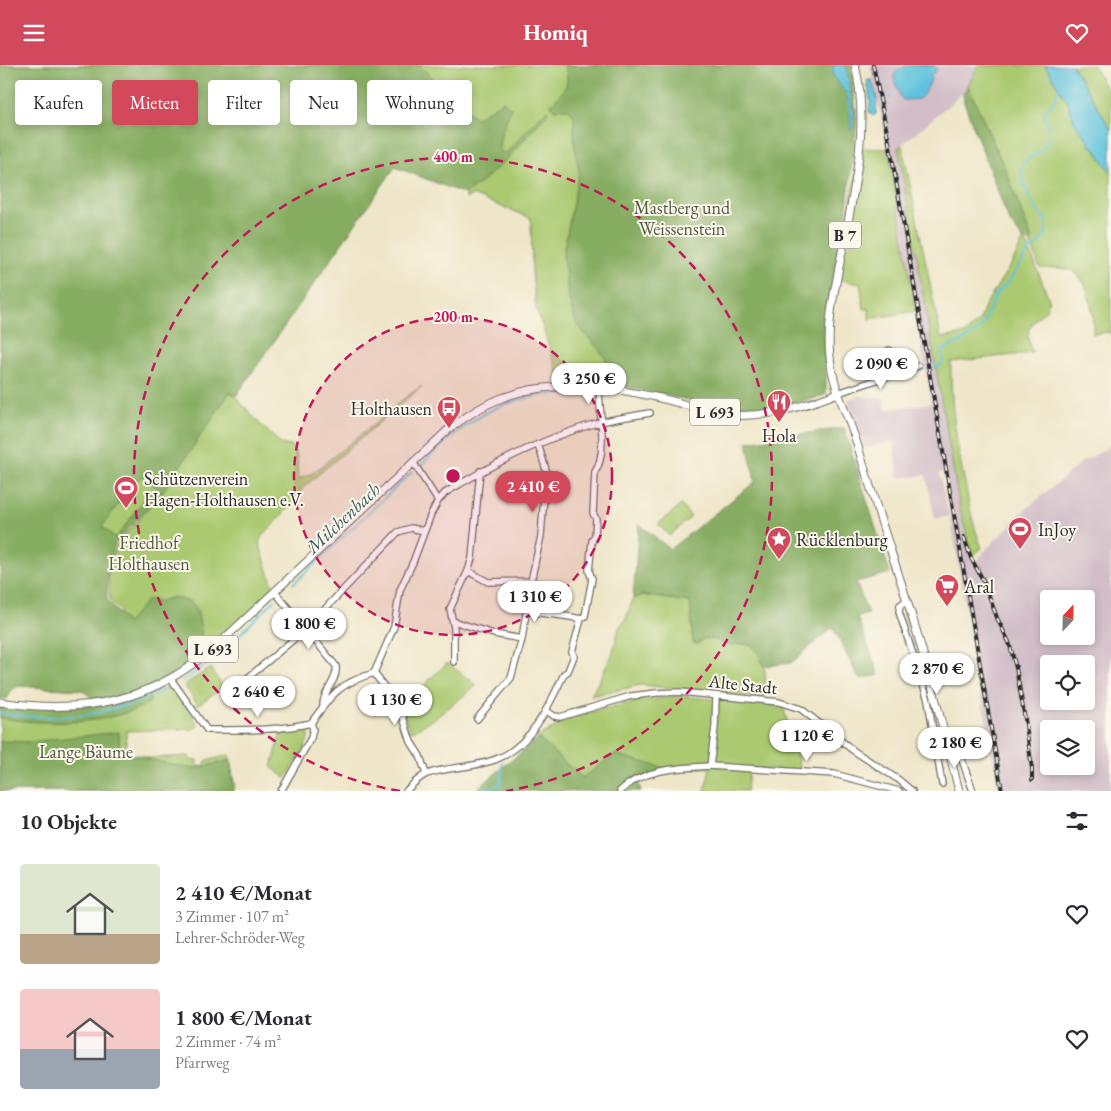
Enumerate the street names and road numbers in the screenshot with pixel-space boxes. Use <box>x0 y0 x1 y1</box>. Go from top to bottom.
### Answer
road number: B 7 <box>829 221 861 249</box>
road number: L 693 <box>690 399 740 426</box>
road number: L 693 <box>188 635 238 663</box>
street label: Alte Stadt <box>706 669 779 699</box>

